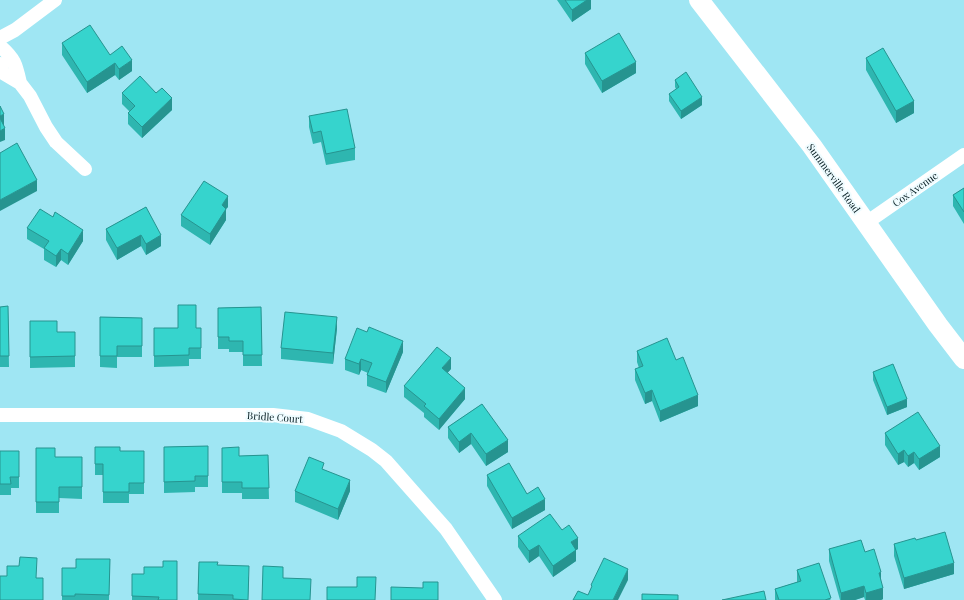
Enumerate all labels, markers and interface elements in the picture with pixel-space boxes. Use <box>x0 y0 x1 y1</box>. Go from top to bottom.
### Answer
street label: Summerville Road <box>804 141 864 216</box>
street label: Cox Avenue <box>890 168 940 210</box>
street label: Bridle Court <box>247 408 304 426</box>

